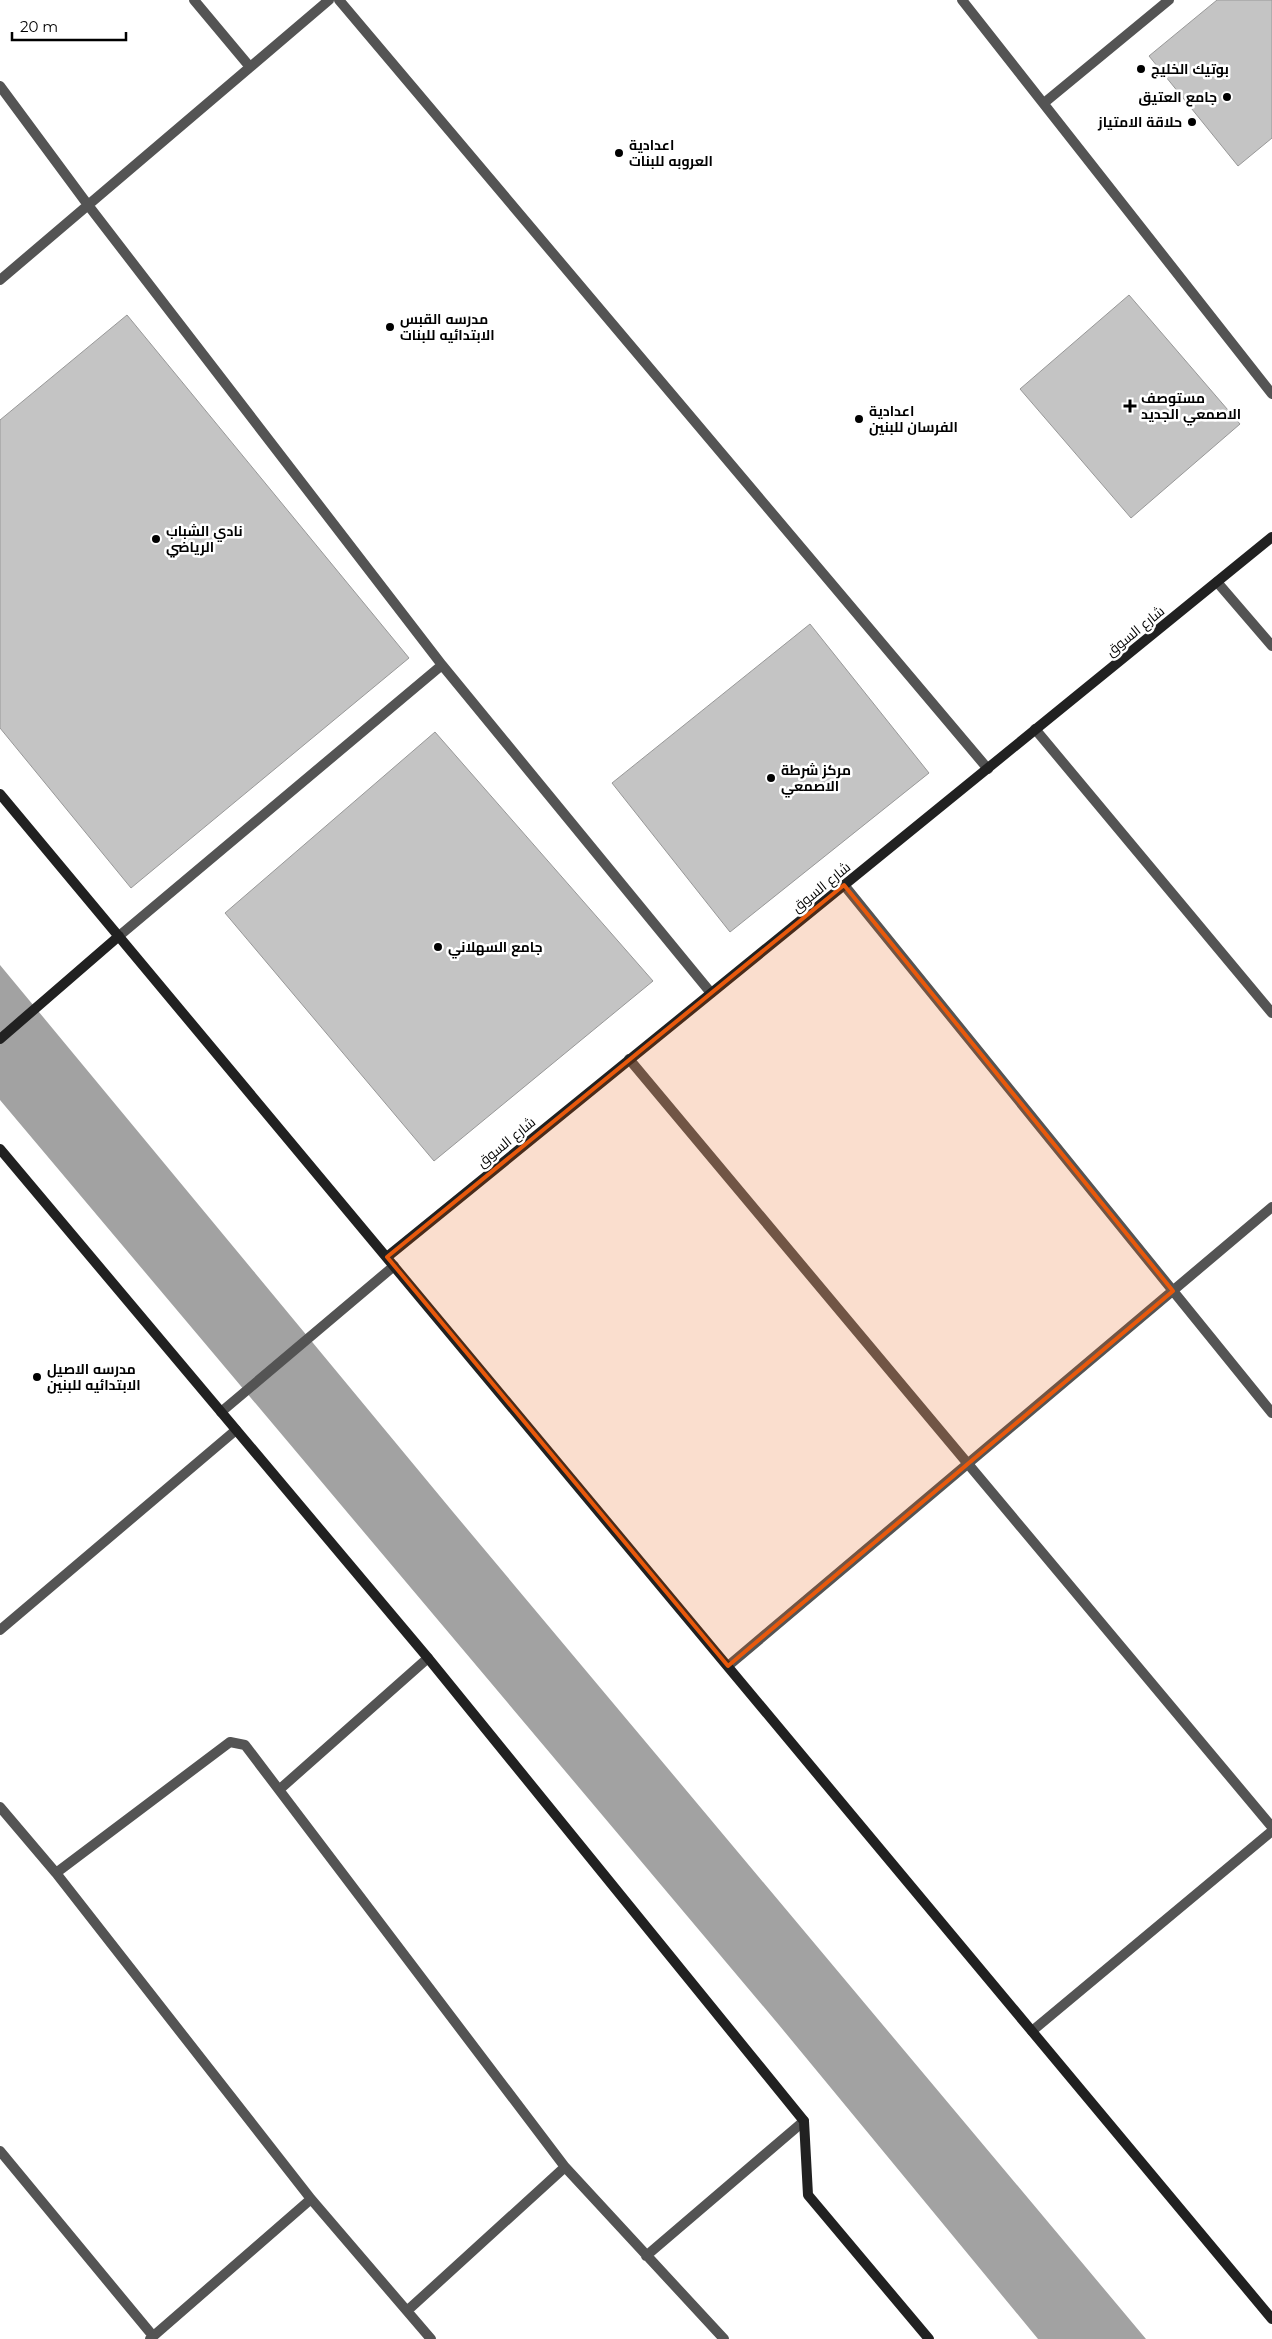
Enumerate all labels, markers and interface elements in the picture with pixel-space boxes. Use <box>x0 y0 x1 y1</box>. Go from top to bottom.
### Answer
scale bar <box>12 10 126 42</box>
text: 20 m <box>20 17 58 36</box>
place label: بوتيك الخليج <box>1151 60 1229 79</box>
marker: بوتيك الخليج <box>1135 63 1147 75</box>
place label: جامع العتيق <box>1139 88 1217 107</box>
marker: جامع العتيق <box>1221 91 1233 103</box>
place label: حلاقة الامتياز <box>1097 113 1182 131</box>
marker: حلاقة الامتياز <box>1186 116 1198 128</box>
place label: اعدادية العروبه للبنات <box>629 136 713 170</box>
marker: اعدادية العروبه للبنات <box>613 147 625 159</box>
place label: مدرسه القبس الابتدائيه للبنات <box>400 310 495 344</box>
marker: مدرسه القبس الابتدائيه للبنات <box>384 321 396 333</box>
place label: مستوصف الاصمعي الجديد <box>1141 389 1241 426</box>
marker: مستوصف الاصمعي الجديد <box>1123 399 1137 413</box>
place label: اعدادية الفرسان للبنين <box>869 402 958 436</box>
marker: اعدادية الفرسان للبنين <box>853 413 865 425</box>
place label: نادي الشباب الرياضي <box>166 522 243 558</box>
marker: نادي الشباب الرياضي <box>150 533 162 545</box>
street label: شارع السوق <box>1102 602 1168 660</box>
place label: مركز شرطة الاصمعي <box>781 761 851 798</box>
marker: مركز شرطة الاصمعي <box>765 772 777 784</box>
street label: شارع السوق <box>788 858 854 916</box>
place label: جامع السهلاني <box>448 938 543 959</box>
marker: جامع السهلاني <box>432 941 444 953</box>
street label: شارع السوق <box>473 1113 539 1171</box>
place label: مدرسه الاصيل الابتدائيه للبنين <box>47 1360 141 1394</box>
marker: مدرسه الاصيل الابتدائيه للبنين <box>31 1371 43 1383</box>

